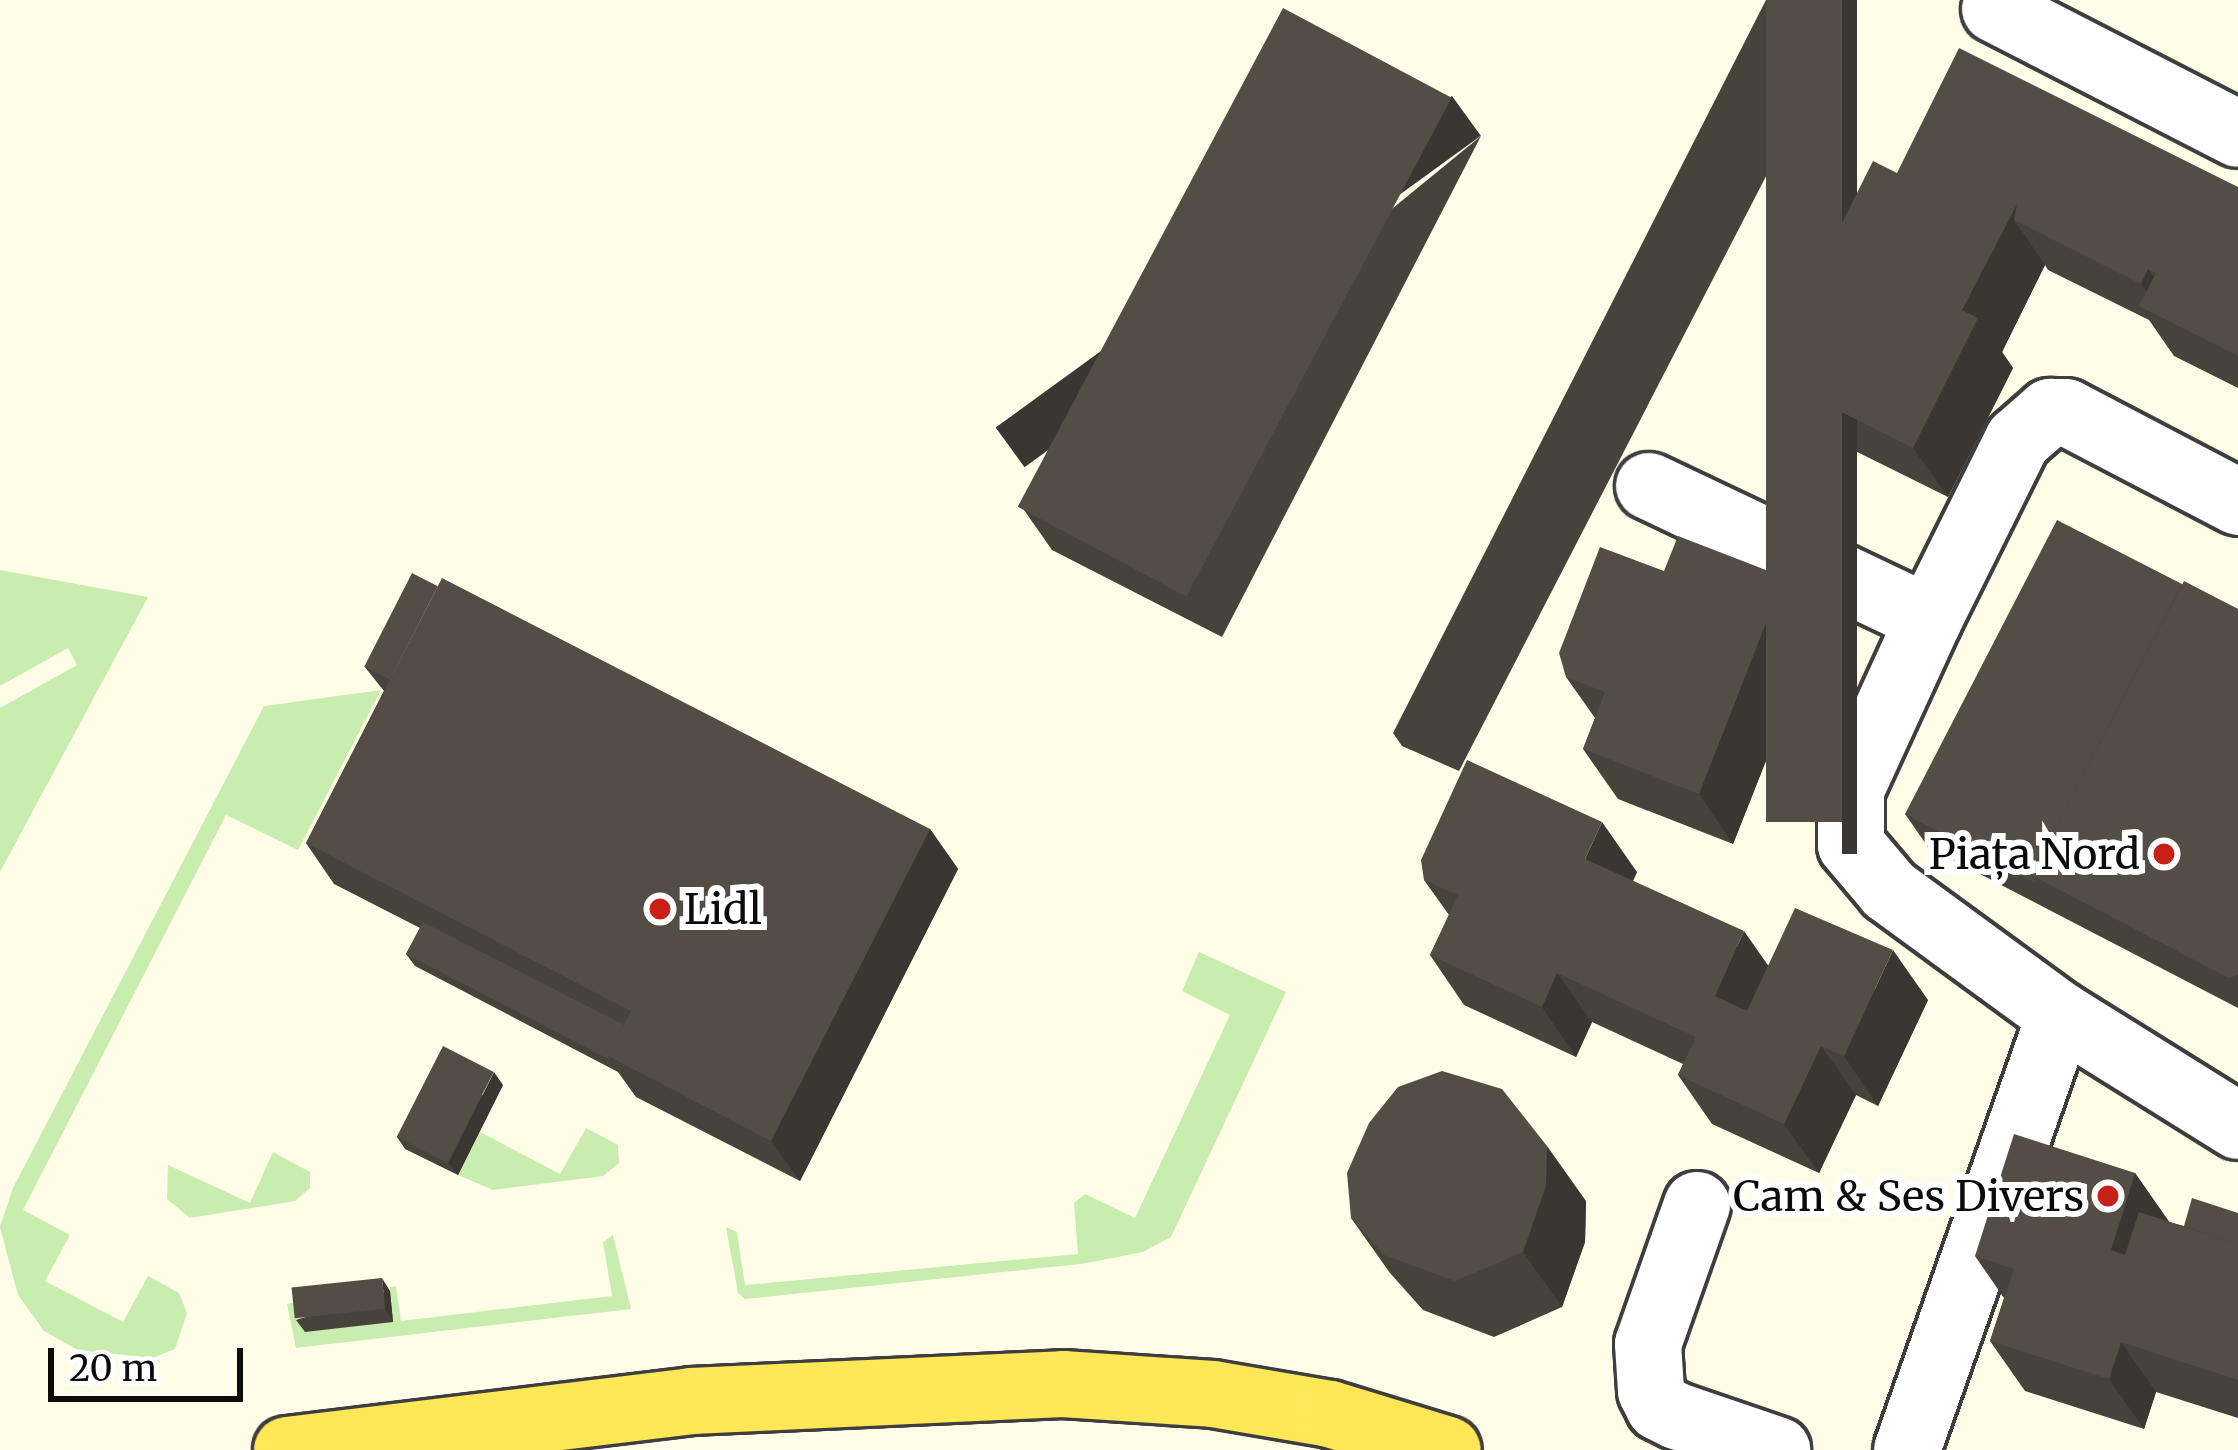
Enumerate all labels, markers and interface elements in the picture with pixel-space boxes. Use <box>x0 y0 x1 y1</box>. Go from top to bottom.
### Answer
place label: Piața Nord <box>1929 829 2140 879</box>
marker: Piața Nord <box>2151 841 2177 867</box>
place label: Lidl <box>684 884 762 934</box>
marker: Lidl <box>647 896 673 922</box>
place label: Cam & Ses Divers <box>1733 1171 2084 1221</box>
marker: Cam & Ses Divers <box>2095 1183 2121 1209</box>
scale bar <box>54 1324 249 1398</box>
text: 20 m <box>69 1346 157 1391</box>

